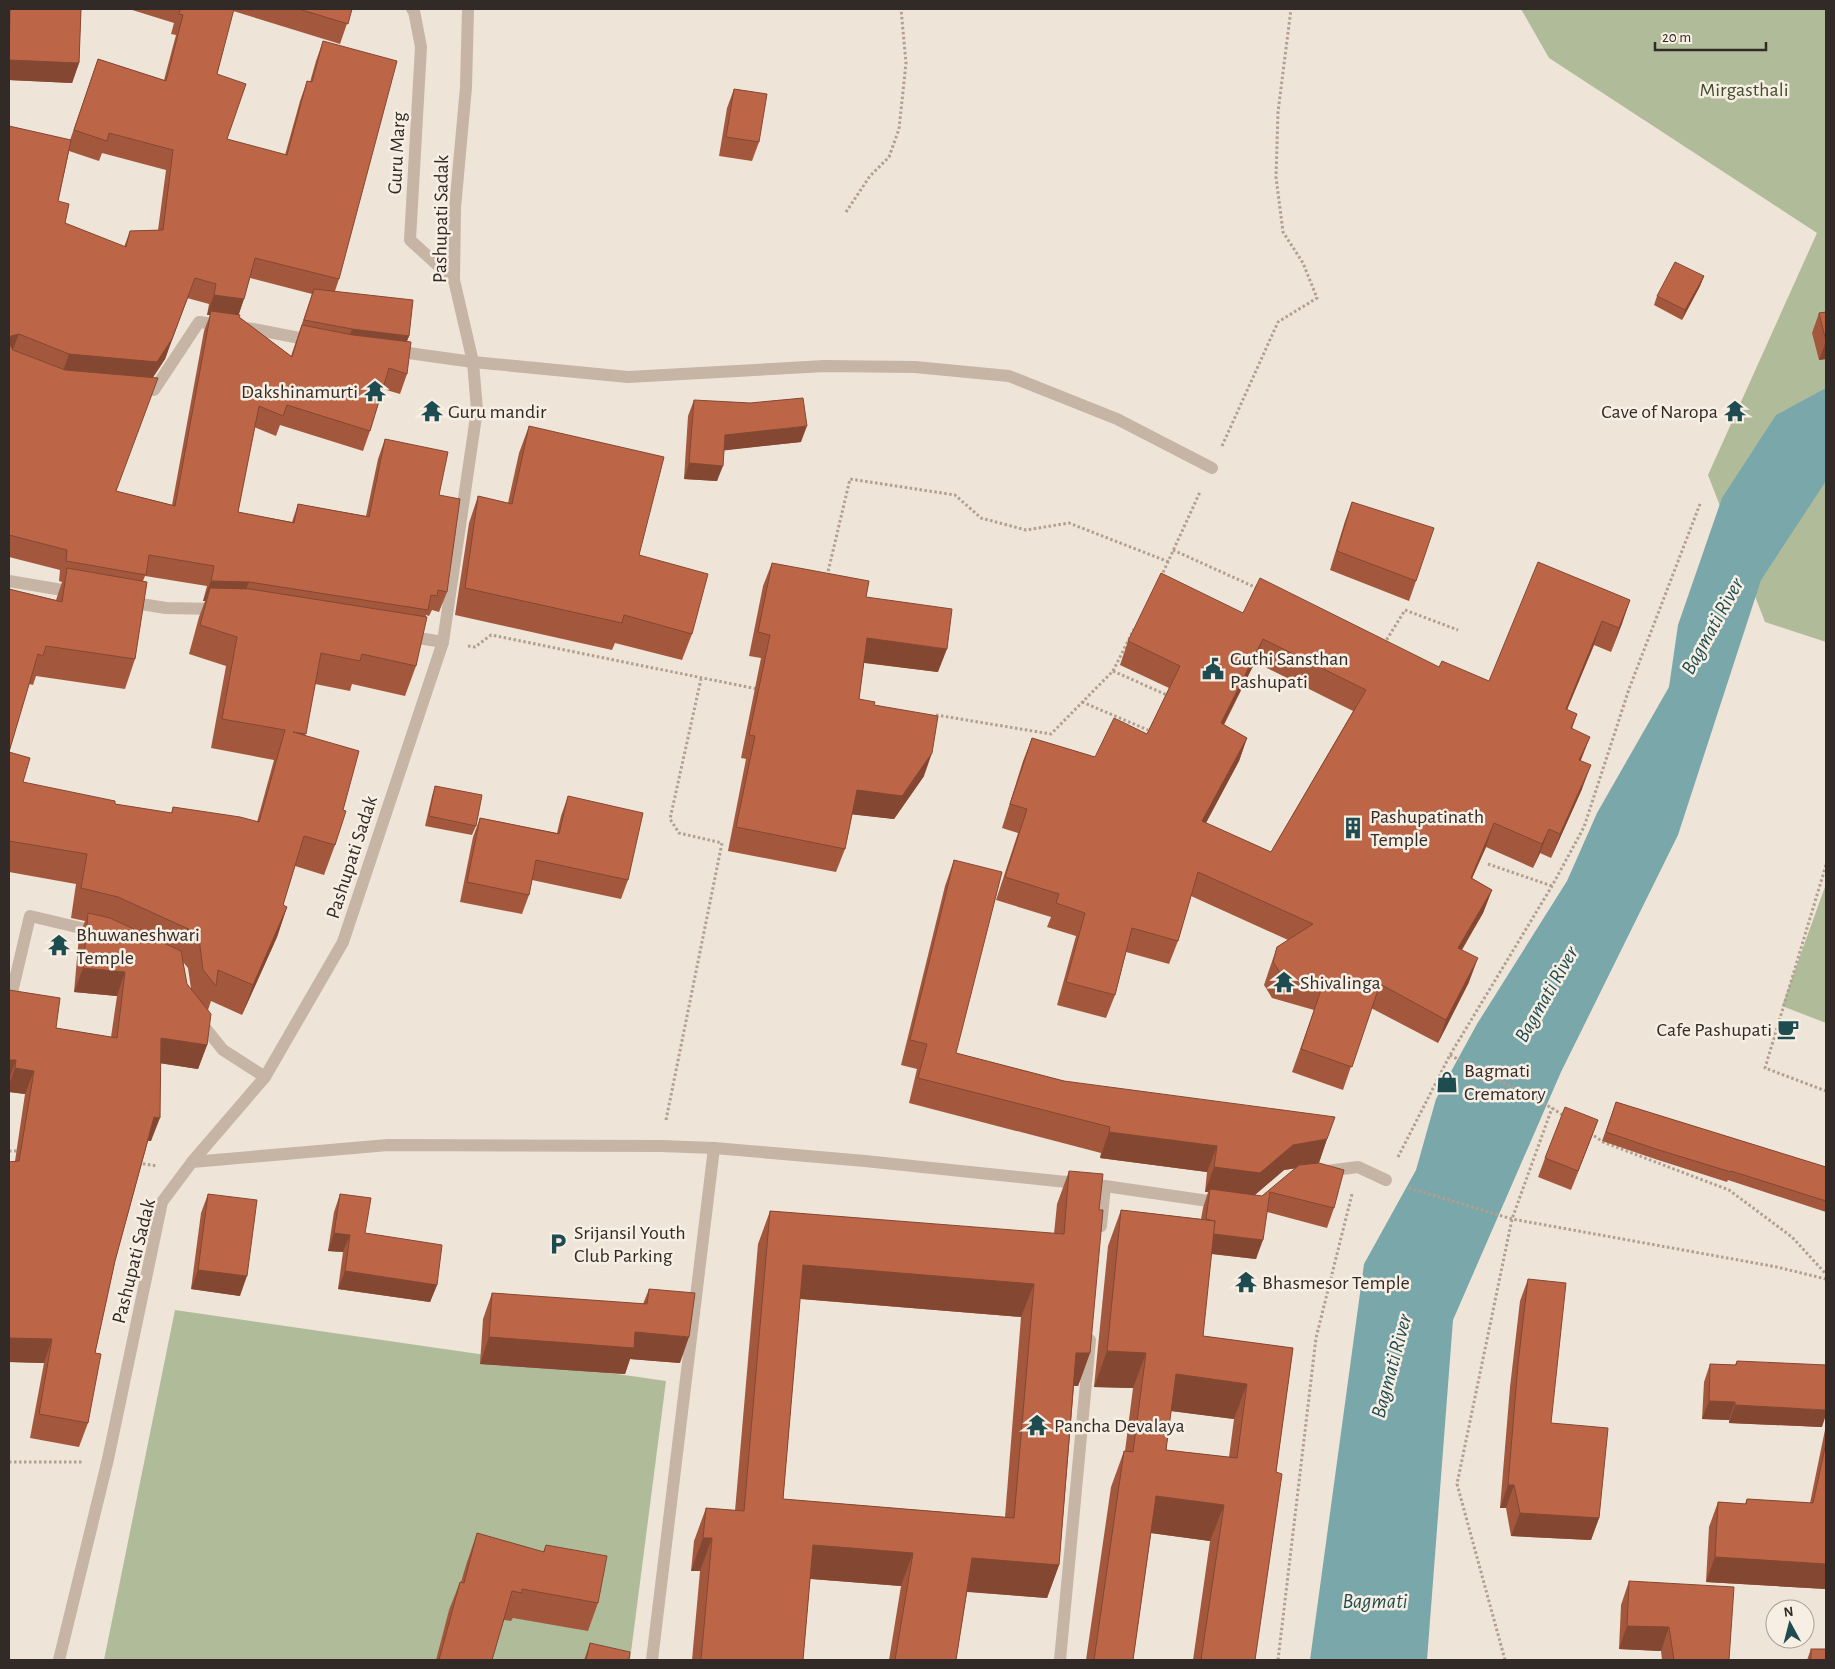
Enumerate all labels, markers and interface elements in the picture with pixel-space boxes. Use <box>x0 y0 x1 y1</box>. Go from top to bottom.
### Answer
scale bar <box>1655 20 1766 52</box>
text: 20 m <box>1662 30 1691 45</box>
park label: Mirgasthali <box>1700 80 1789 100</box>
street label: Guru Marg <box>385 111 409 195</box>
street label: Pashupati Sadak <box>430 155 452 283</box>
temple icon: Dakshinamurti <box>362 378 388 404</box>
place label: Dakshinamurti <box>241 382 358 402</box>
temple icon: Guru mandir <box>419 398 445 424</box>
temple icon: Cave of Naropa <box>1722 398 1748 424</box>
place label: Guru mandir <box>448 402 547 422</box>
place label: Cave of Naropa <box>1601 402 1718 422</box>
water label: Bagmati River <box>1677 574 1748 678</box>
place label: Guthi Sansthan Pashupati <box>1230 649 1349 692</box>
public building icon: Guthi Sansthan Pashupati <box>1200 656 1226 682</box>
street label: Pashupati Sadak <box>323 793 381 921</box>
place label: Pashupatinath Temple <box>1370 807 1484 850</box>
building icon: Pashupatinath Temple <box>1340 815 1366 841</box>
place label: Bhuwaneshwari Temple <box>76 925 200 968</box>
temple icon: Bhuwaneshwari Temple <box>46 932 72 958</box>
water label: Bagmati River <box>1511 942 1583 1046</box>
temple icon: Shivalinga <box>1271 969 1297 995</box>
place label: Shivalinga <box>1300 973 1381 993</box>
cafe icon: Cafe Pashupati <box>1775 1016 1801 1042</box>
place label: Cafe Pashupati <box>1657 1020 1772 1040</box>
place label: Bagmati Crematory <box>1464 1061 1546 1104</box>
shop icon: Bagmati Crematory <box>1434 1069 1460 1095</box>
street label: Pashupati Sadak <box>109 1197 159 1326</box>
place label: Srijansil Youth Club Parking <box>574 1223 686 1266</box>
parking icon: Srijansil Youth Club Parking <box>545 1231 571 1257</box>
temple icon: Bhasmesor Temple <box>1233 1269 1259 1295</box>
place label: Bhasmesor Temple <box>1262 1273 1410 1293</box>
water label: Bagmati River <box>1368 1311 1416 1420</box>
temple icon: Pancha Devalaya <box>1024 1412 1050 1438</box>
place label: Pancha Devalaya <box>1054 1416 1185 1436</box>
water label: Bagmati <box>1343 1591 1408 1612</box>
north arrow <box>1765 1599 1815 1649</box>
text: N <box>1783 1605 1794 1620</box>

